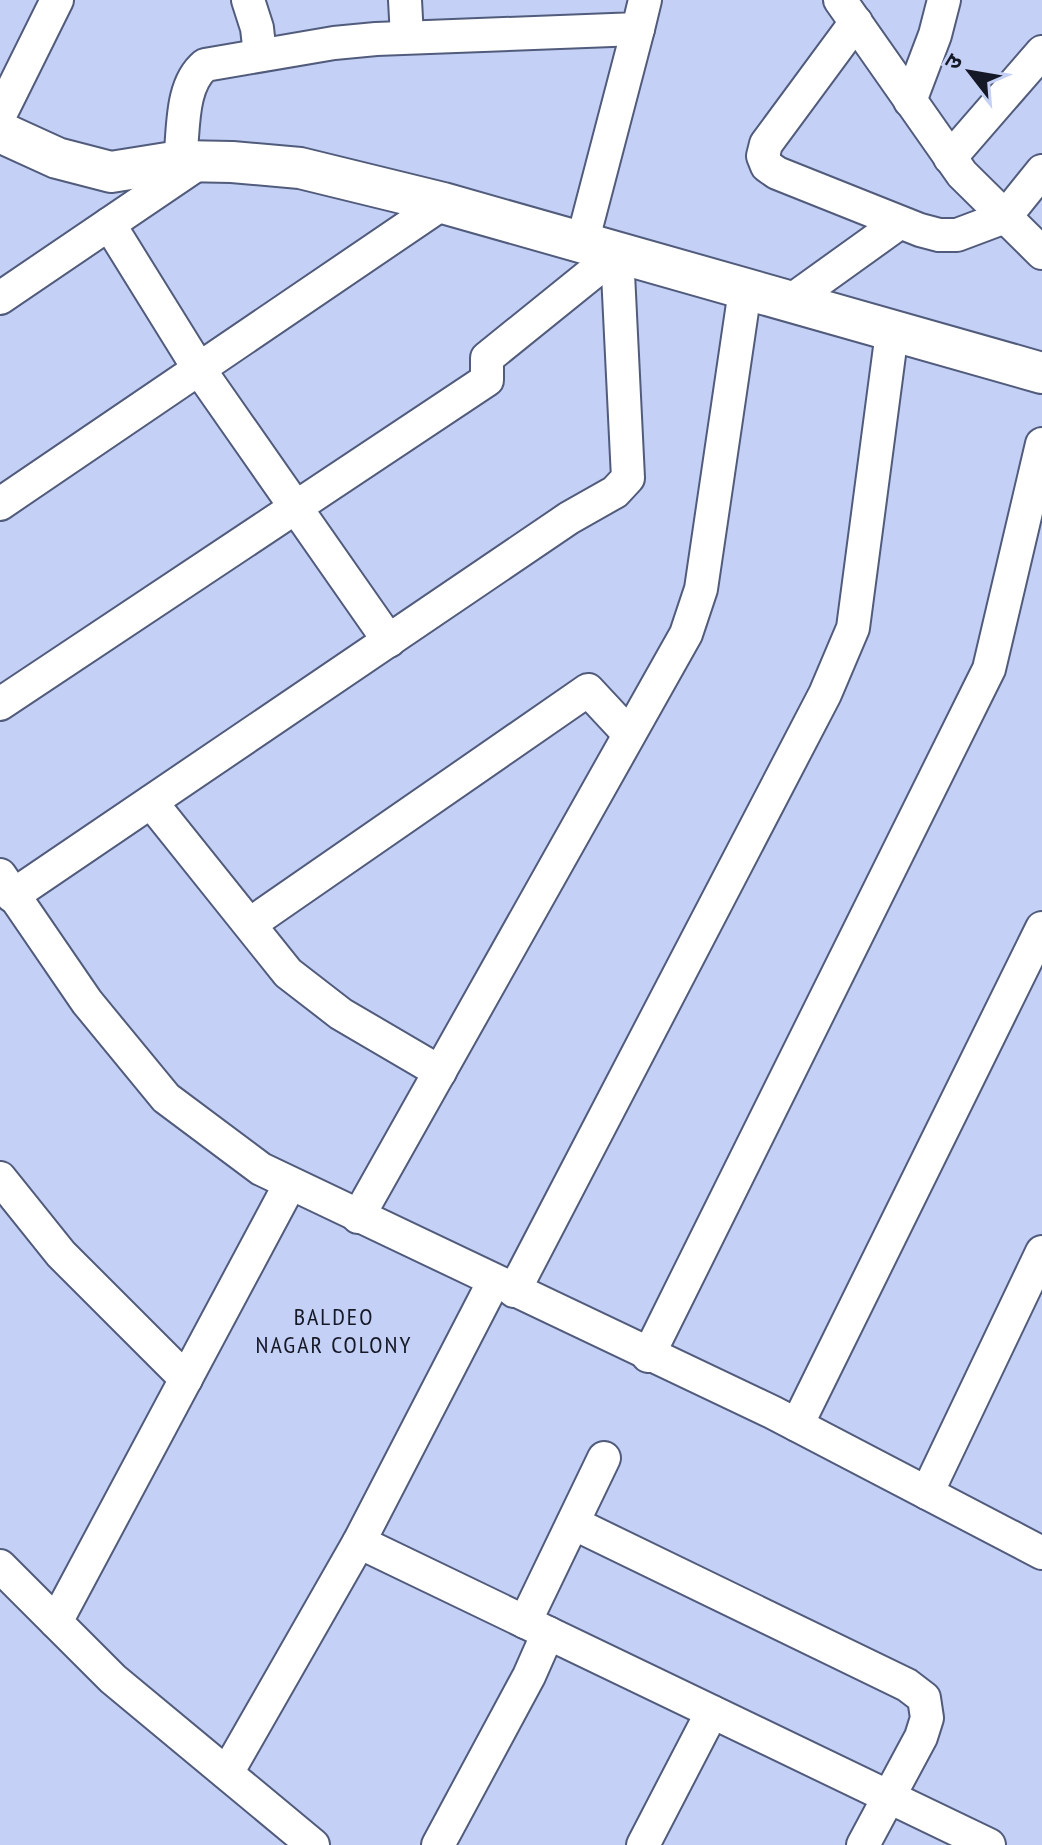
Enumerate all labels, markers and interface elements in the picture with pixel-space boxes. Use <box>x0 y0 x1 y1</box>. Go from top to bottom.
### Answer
north arrow <box>930 32 1010 112</box>
text: उ <box>938 48 969 74</box>
district label: BALDEO NAGAR COLONY <box>256 1301 412 1360</box>

